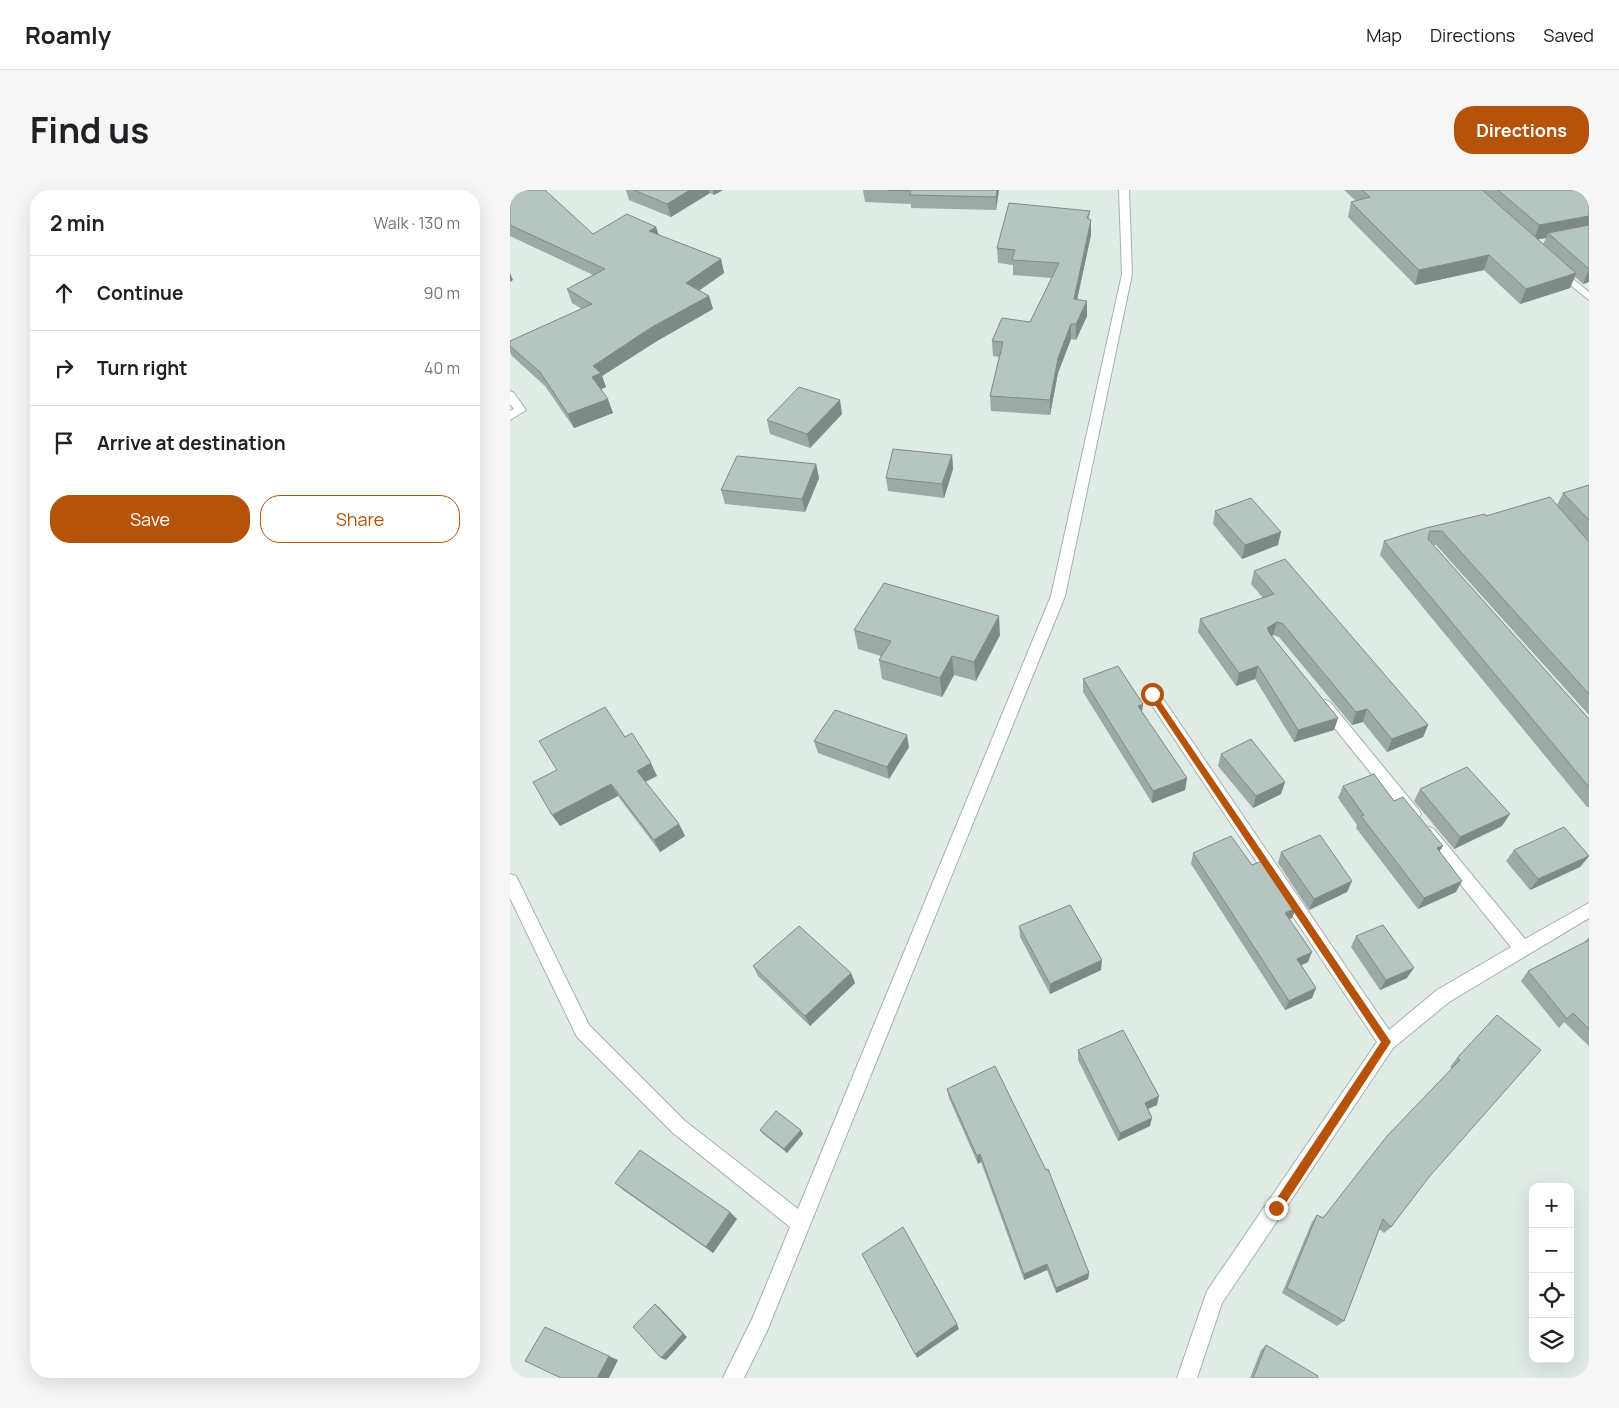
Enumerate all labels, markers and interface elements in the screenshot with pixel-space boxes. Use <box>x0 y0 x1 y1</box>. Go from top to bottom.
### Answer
text: Roamly <box>25 18 111 51</box>
text: Map <box>1366 23 1402 47</box>
text: Directions <box>1430 23 1515 47</box>
text: Saved <box>1543 23 1594 47</box>
text: Find us <box>30 106 149 154</box>
button: Directions <box>1454 106 1589 154</box>
text: 2 min <box>50 209 105 237</box>
text: Walk · 130 m <box>374 212 460 234</box>
icon: ahead <box>50 279 78 307</box>
text: Continue <box>97 280 183 306</box>
text: 90 m <box>424 282 460 304</box>
icon: right <box>50 354 78 382</box>
text: Turn right <box>97 355 187 381</box>
text: 40 m <box>424 357 460 379</box>
icon: arrive <box>50 429 78 457</box>
text: Arrive at destination <box>97 430 286 456</box>
button: Save <box>50 495 250 543</box>
button: Share <box>260 495 460 543</box>
route start <box>1141 683 1164 706</box>
map controls <box>1529 1183 1574 1363</box>
button: + <box>1529 1183 1574 1228</box>
route end <box>1265 1197 1288 1220</box>
button: − <box>1529 1228 1574 1273</box>
button: locate <box>1529 1273 1574 1318</box>
button: layers <box>1529 1318 1574 1363</box>

